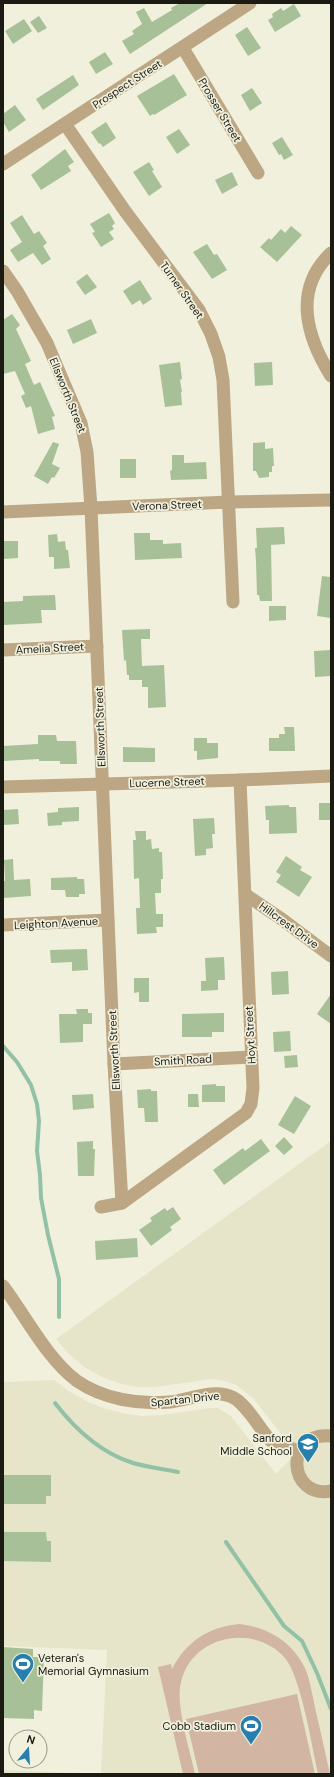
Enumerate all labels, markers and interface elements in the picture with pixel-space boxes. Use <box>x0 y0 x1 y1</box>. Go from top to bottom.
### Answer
street label: Prospect Street <box>90 56 164 112</box>
street label: Prosser Street <box>195 75 245 145</box>
street label: Turner Street <box>157 259 207 321</box>
street label: Ellsworth Street <box>47 355 89 435</box>
street label: Verona Street <box>132 497 202 513</box>
street label: Amelia Street <box>15 639 85 657</box>
street label: Ellsworth Street <box>92 687 108 767</box>
street label: Lucerne Street <box>129 774 205 790</box>
street label: Hillcrest Drive <box>257 899 321 951</box>
street label: Leighton Avenue <box>14 914 98 932</box>
street label: Hoyt Street <box>241 1006 259 1064</box>
street label: Ellsworth Street <box>105 1010 123 1090</box>
street label: Smith Road <box>154 1051 212 1069</box>
street label: Spartan Drive <box>150 1388 220 1410</box>
place label: Sanford Middle School <box>220 1431 292 1458</box>
school or university icon: Sanford Middle School <box>295 1431 321 1464</box>
sports icon: Veteran's Memorial Gymnasium <box>10 1651 36 1684</box>
place label: Veteran's Memorial Gymnasium <box>38 1651 149 1678</box>
sports icon: Cobb Stadium <box>238 1713 264 1746</box>
place label: Cobb Stadium <box>163 1719 236 1733</box>
north arrow <box>8 1729 48 1769</box>
text: N <box>25 1732 37 1747</box>

